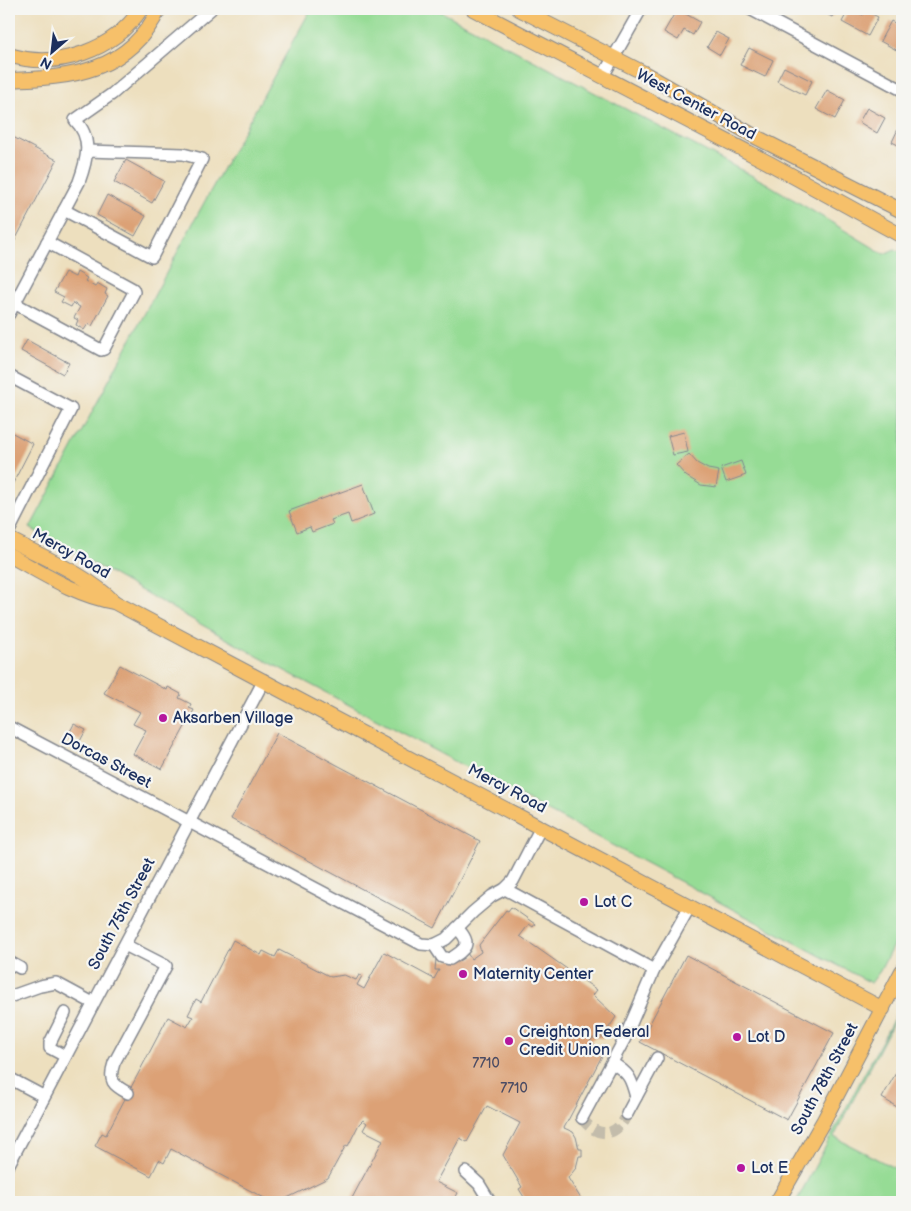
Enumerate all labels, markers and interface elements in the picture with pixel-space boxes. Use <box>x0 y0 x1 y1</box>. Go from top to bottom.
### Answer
north arrow <box>28 28 78 78</box>
text: N <box>37 53 55 73</box>
street label: West Center Road <box>633 65 759 145</box>
street label: Mercy Road <box>29 525 113 583</box>
place label: Aksarben Village <box>173 709 294 728</box>
marker: Aksarben Village <box>157 712 169 724</box>
street label: Dorcas Street <box>58 729 154 793</box>
street label: Mercy Road <box>464 760 550 818</box>
street label: South 75th Street <box>85 855 160 973</box>
place label: Lot C <box>594 893 632 912</box>
marker: Lot C <box>578 896 590 908</box>
place label: Maternity Center <box>473 965 594 984</box>
marker: Maternity Center <box>457 968 469 980</box>
street label: South 78th Street <box>787 1020 863 1138</box>
place label: Creighton Federal Credit Union <box>519 1023 649 1060</box>
place label: Lot D <box>747 1028 786 1047</box>
marker: Lot D <box>731 1031 743 1043</box>
marker: Creighton Federal Credit Union <box>503 1035 515 1047</box>
house number: 7710 <box>472 1055 500 1072</box>
house number: 7710 <box>500 1080 528 1097</box>
place label: Lot E <box>751 1159 788 1178</box>
marker: Lot E <box>735 1162 747 1174</box>

